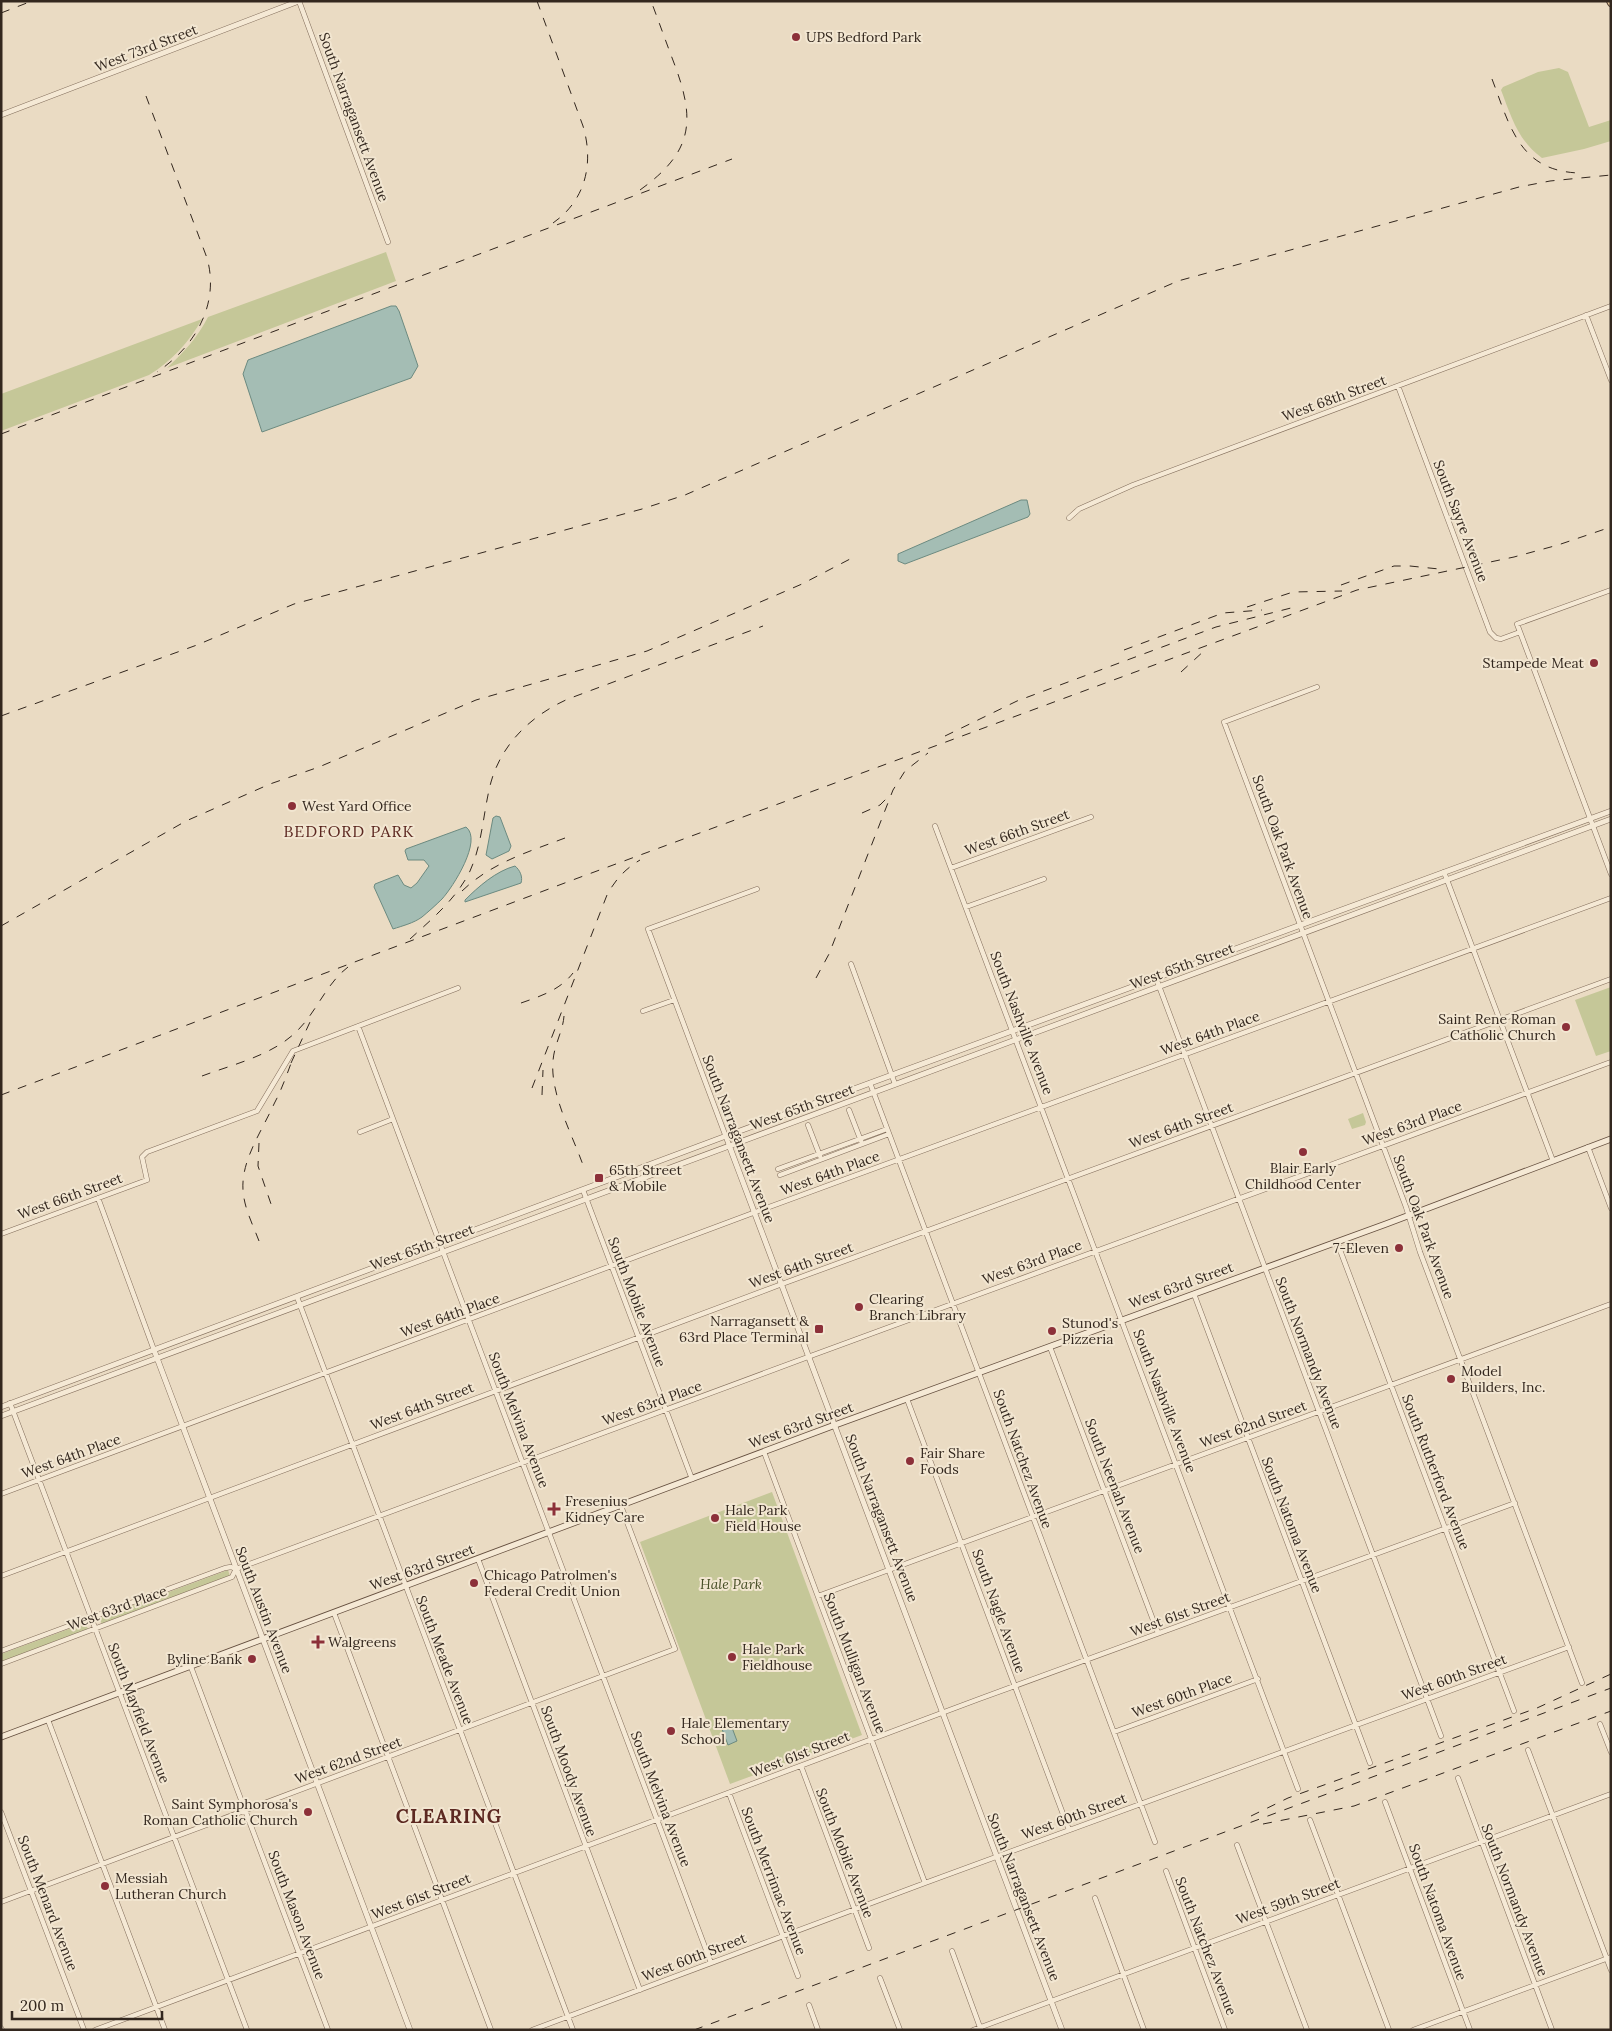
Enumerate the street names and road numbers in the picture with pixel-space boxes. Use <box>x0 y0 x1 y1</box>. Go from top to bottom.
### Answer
street label: West 73rd Street <box>92 20 200 76</box>
street label: South Narragansett Avenue <box>315 30 393 204</box>
street label: West 68th Street <box>1279 371 1389 425</box>
street label: South Sayre Avenue <box>1429 457 1493 585</box>
street label: South Oak Park Avenue <box>1249 773 1318 922</box>
street label: West 66th Street <box>962 805 1072 859</box>
street label: West 65th Street <box>1127 939 1237 993</box>
street label: South Nashville Avenue <box>986 949 1058 1098</box>
street label: West 64th Place <box>1158 1007 1262 1059</box>
street label: South Narragansett Avenue <box>699 1052 780 1226</box>
street label: West 65th Street <box>747 1080 857 1134</box>
street label: West 63rd Place <box>1360 1096 1465 1149</box>
street label: West 64th Street <box>1127 1098 1236 1152</box>
street label: West 64th Place <box>778 1147 882 1199</box>
street label: South Oak Park Avenue <box>1390 1153 1459 1302</box>
street label: West 66th Street <box>15 1169 125 1223</box>
street label: West 65th Street <box>367 1220 477 1274</box>
street label: South Mobile Avenue <box>604 1235 670 1370</box>
street label: West 63rd Place <box>980 1235 1085 1288</box>
street label: West 64th Street <box>747 1238 856 1292</box>
street label: West 63rd Street <box>1126 1258 1236 1312</box>
street label: South Normandy Avenue <box>1272 1274 1347 1432</box>
street label: West 64th Place <box>398 1289 502 1341</box>
street label: South Nashville Avenue <box>1129 1327 1201 1476</box>
street label: South Melvina Avenue <box>485 1350 553 1491</box>
street label: West 63rd Place <box>600 1376 705 1429</box>
street label: West 64th Street <box>368 1378 477 1434</box>
street label: South Natchez Avenue <box>989 1387 1057 1531</box>
street label: South Rutherford Avenue <box>1398 1392 1474 1553</box>
street label: West 62nd Street <box>1197 1396 1309 1452</box>
street label: West 63rd Street <box>746 1398 856 1452</box>
street label: South Neenah Avenue <box>1081 1416 1149 1556</box>
street label: West 64th Place <box>19 1430 123 1482</box>
street label: South Narragansett Avenue <box>842 1431 923 1605</box>
street label: South Natoma Avenue <box>1258 1454 1326 1596</box>
street label: West 63rd Street <box>367 1540 477 1594</box>
street label: South Austin Avenue <box>231 1544 297 1676</box>
street label: South Nagle Avenue <box>968 1547 1030 1676</box>
street label: West 63rd Place <box>65 1581 170 1634</box>
street label: West 61st Street <box>1128 1587 1233 1640</box>
street label: South Mulligan Avenue <box>820 1590 890 1736</box>
street label: South Meade Avenue <box>412 1593 478 1727</box>
street label: South Mayfield Avenue <box>104 1640 174 1786</box>
street label: West 60th Street <box>1399 1649 1510 1704</box>
street label: West 60th Place <box>1129 1668 1235 1721</box>
street label: South Moody Avenue <box>537 1703 601 1839</box>
street label: West 61st Street <box>748 1727 853 1781</box>
street label: South Melvina Avenue <box>627 1729 695 1870</box>
street label: West 62nd Street <box>292 1732 404 1788</box>
street label: South Mobile Avenue <box>812 1786 878 1921</box>
street label: West 60th Street <box>1019 1788 1130 1843</box>
street label: South Merrimac Avenue <box>738 1805 811 1958</box>
street label: South Narragansett Avenue <box>984 1810 1065 1984</box>
street label: South Normandy Avenue <box>1478 1821 1553 1979</box>
street label: South Menard Avenue <box>14 1833 82 1974</box>
street label: South Natoma Avenue <box>1405 1841 1471 1983</box>
street label: South Mason Avenue <box>264 1848 330 1982</box>
street label: West 61st Street <box>369 1869 474 1923</box>
street label: South Natchez Avenue <box>1171 1874 1241 2018</box>
street label: West 59th Street <box>1233 1874 1343 1928</box>
street label: West 60th Street <box>639 1929 749 1985</box>

